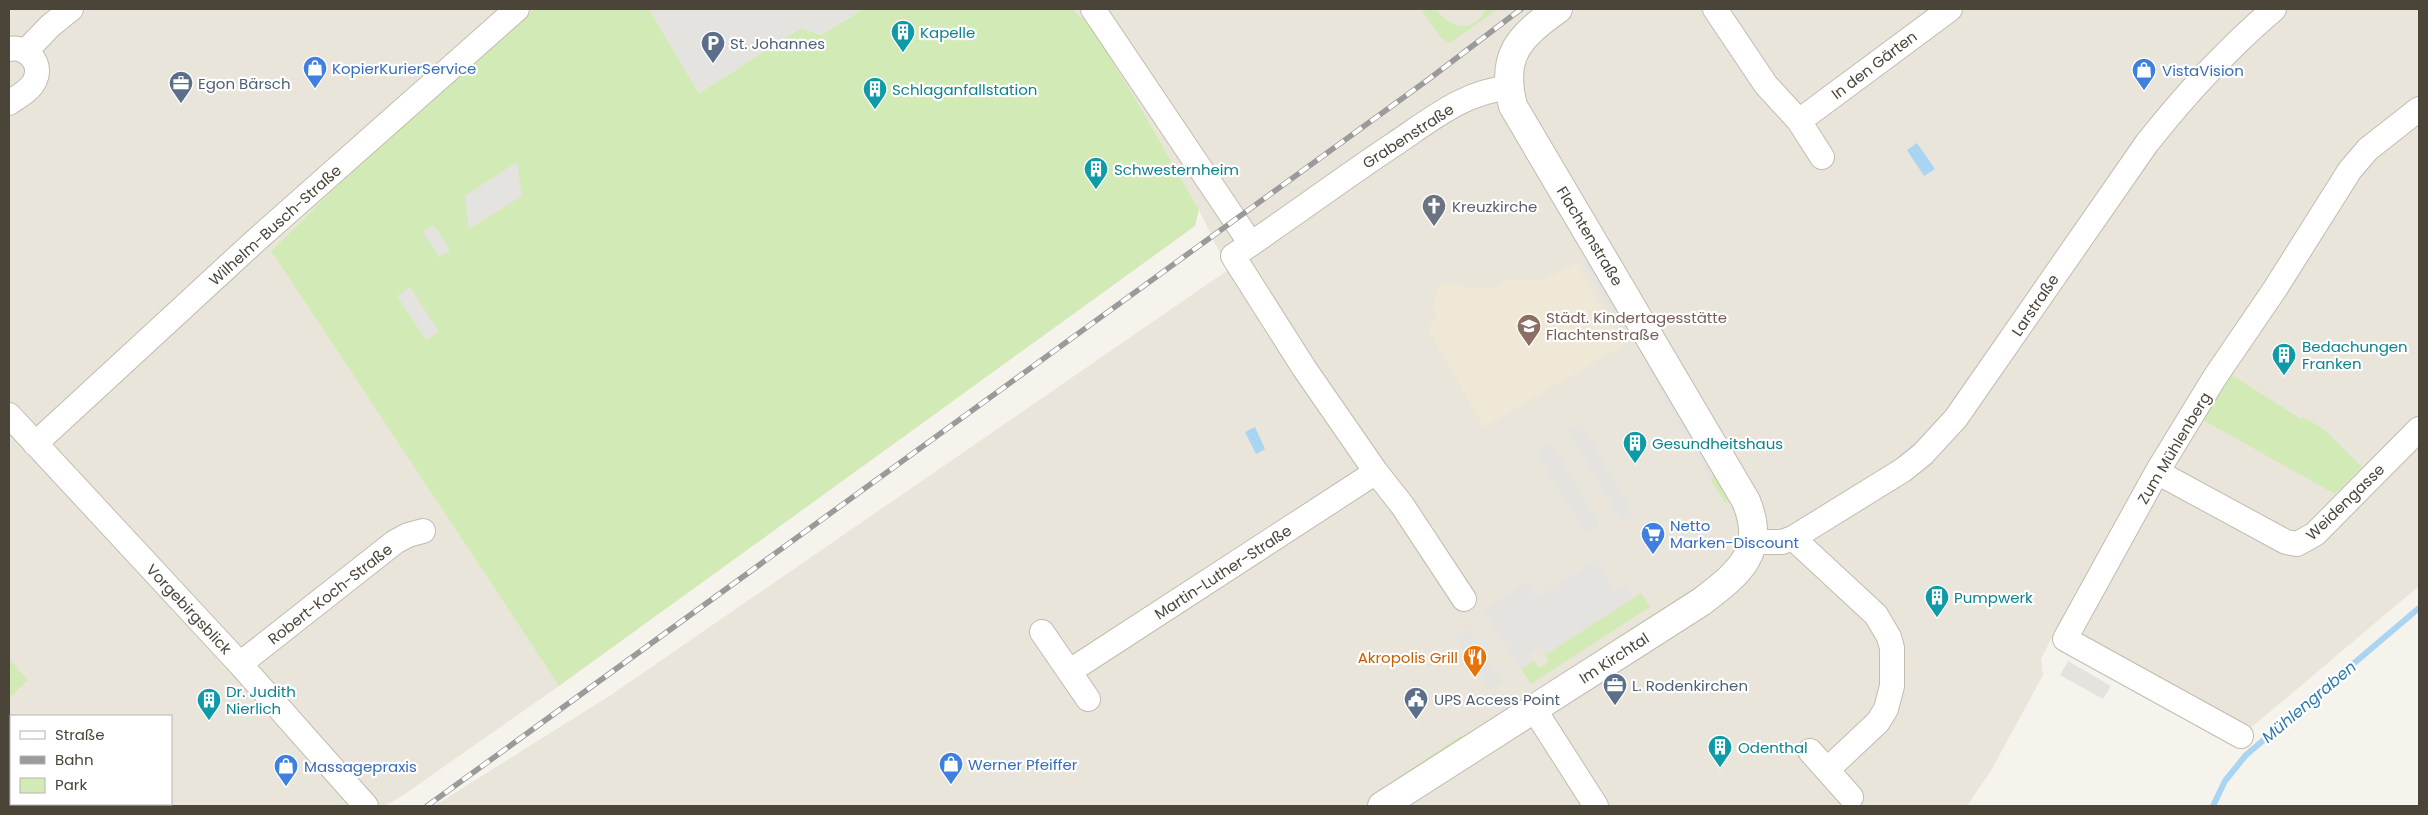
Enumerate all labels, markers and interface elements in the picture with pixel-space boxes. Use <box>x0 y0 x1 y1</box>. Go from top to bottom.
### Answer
building icon: Kapelle <box>890 19 916 53</box>
place label: Kapelle <box>920 22 975 43</box>
street label: In den Gärten <box>1827 26 1921 104</box>
parking icon: St. Johannes <box>700 30 726 64</box>
place label: St. Johannes <box>730 33 825 54</box>
shop icon: KopierKurierService <box>302 55 328 89</box>
shop icon: VistaVision <box>2131 57 2157 91</box>
place label: KopierKurierService <box>332 58 476 79</box>
place label: VistaVision <box>2162 60 2244 81</box>
office icon: Egon Bärsch <box>168 70 194 104</box>
place label: Egon Bärsch <box>198 73 291 94</box>
building icon: Schlaganfallstation <box>862 76 888 110</box>
place label: Schlaganfallstation <box>892 79 1037 100</box>
street label: Grabenstraße <box>1358 99 1458 173</box>
building icon: Schwesternheim <box>1083 156 1109 190</box>
place label: Schwesternheim <box>1114 159 1239 180</box>
street label: Wilhelm-Busch-Straße <box>204 160 346 290</box>
street label: Flachtenstraße <box>1552 182 1628 290</box>
church icon: Kreuzkirche <box>1421 193 1447 227</box>
place label: Kreuzkirche <box>1452 196 1537 217</box>
street label: Larstraße <box>2007 270 2063 340</box>
place label: Städt. Kindertagesstätte Flachtenstraße <box>1546 307 1727 345</box>
school or university icon: Städt. Kindertagesstätte Flachtenstraße <box>1516 313 1542 347</box>
place label: Bedachungen Franken <box>2302 336 2408 374</box>
building icon: Bedachungen Franken <box>2271 342 2297 376</box>
street label: Zum Mühlenberg <box>2132 388 2216 508</box>
building icon: Gesundheitshaus <box>1622 430 1648 464</box>
place label: Gesundheitshaus <box>1652 433 1783 454</box>
street label: Weidengasse <box>2301 459 2389 545</box>
place label: Netto Marken-Discount <box>1670 515 1799 553</box>
street label: Martin-Luther-Straße <box>1150 520 1296 624</box>
supermarket icon: Netto Marken-Discount <box>1640 521 1666 555</box>
street label: Robert-Koch-Straße <box>263 539 397 649</box>
street label: Vorgebirgsblick <box>142 559 237 659</box>
building icon: Pumpwerk <box>1924 584 1950 618</box>
place label: Pumpwerk <box>1954 587 2033 608</box>
street label: Im Kirchtal <box>1575 628 1653 688</box>
restaurant icon: Akropolis Grill <box>1462 644 1488 678</box>
place label: Akropolis Grill <box>1358 647 1458 668</box>
water label: Mühlengraben <box>2257 656 2361 748</box>
office icon: L. Rodenkirchen <box>1602 672 1628 706</box>
place label: L. Rodenkirchen <box>1632 675 1748 696</box>
place label: Dr. Judith Nierlich <box>226 681 296 719</box>
public building icon: UPS Access Point <box>1403 686 1429 720</box>
building icon: Dr. Judith Nierlich <box>196 687 222 721</box>
place label: UPS Access Point <box>1434 689 1560 710</box>
legend <box>10 715 172 805</box>
text: Straße <box>55 724 105 745</box>
building icon: Odenthal <box>1707 734 1733 768</box>
place label: Odenthal <box>1738 737 1808 758</box>
text: Bahn <box>55 749 94 770</box>
shop icon: Werner Pfeiffer <box>938 751 964 785</box>
shop icon: Massagepraxis <box>273 753 299 787</box>
place label: Werner Pfeiffer <box>968 754 1078 775</box>
place label: Massagepraxis <box>304 756 417 777</box>
text: Park <box>55 774 87 795</box>

